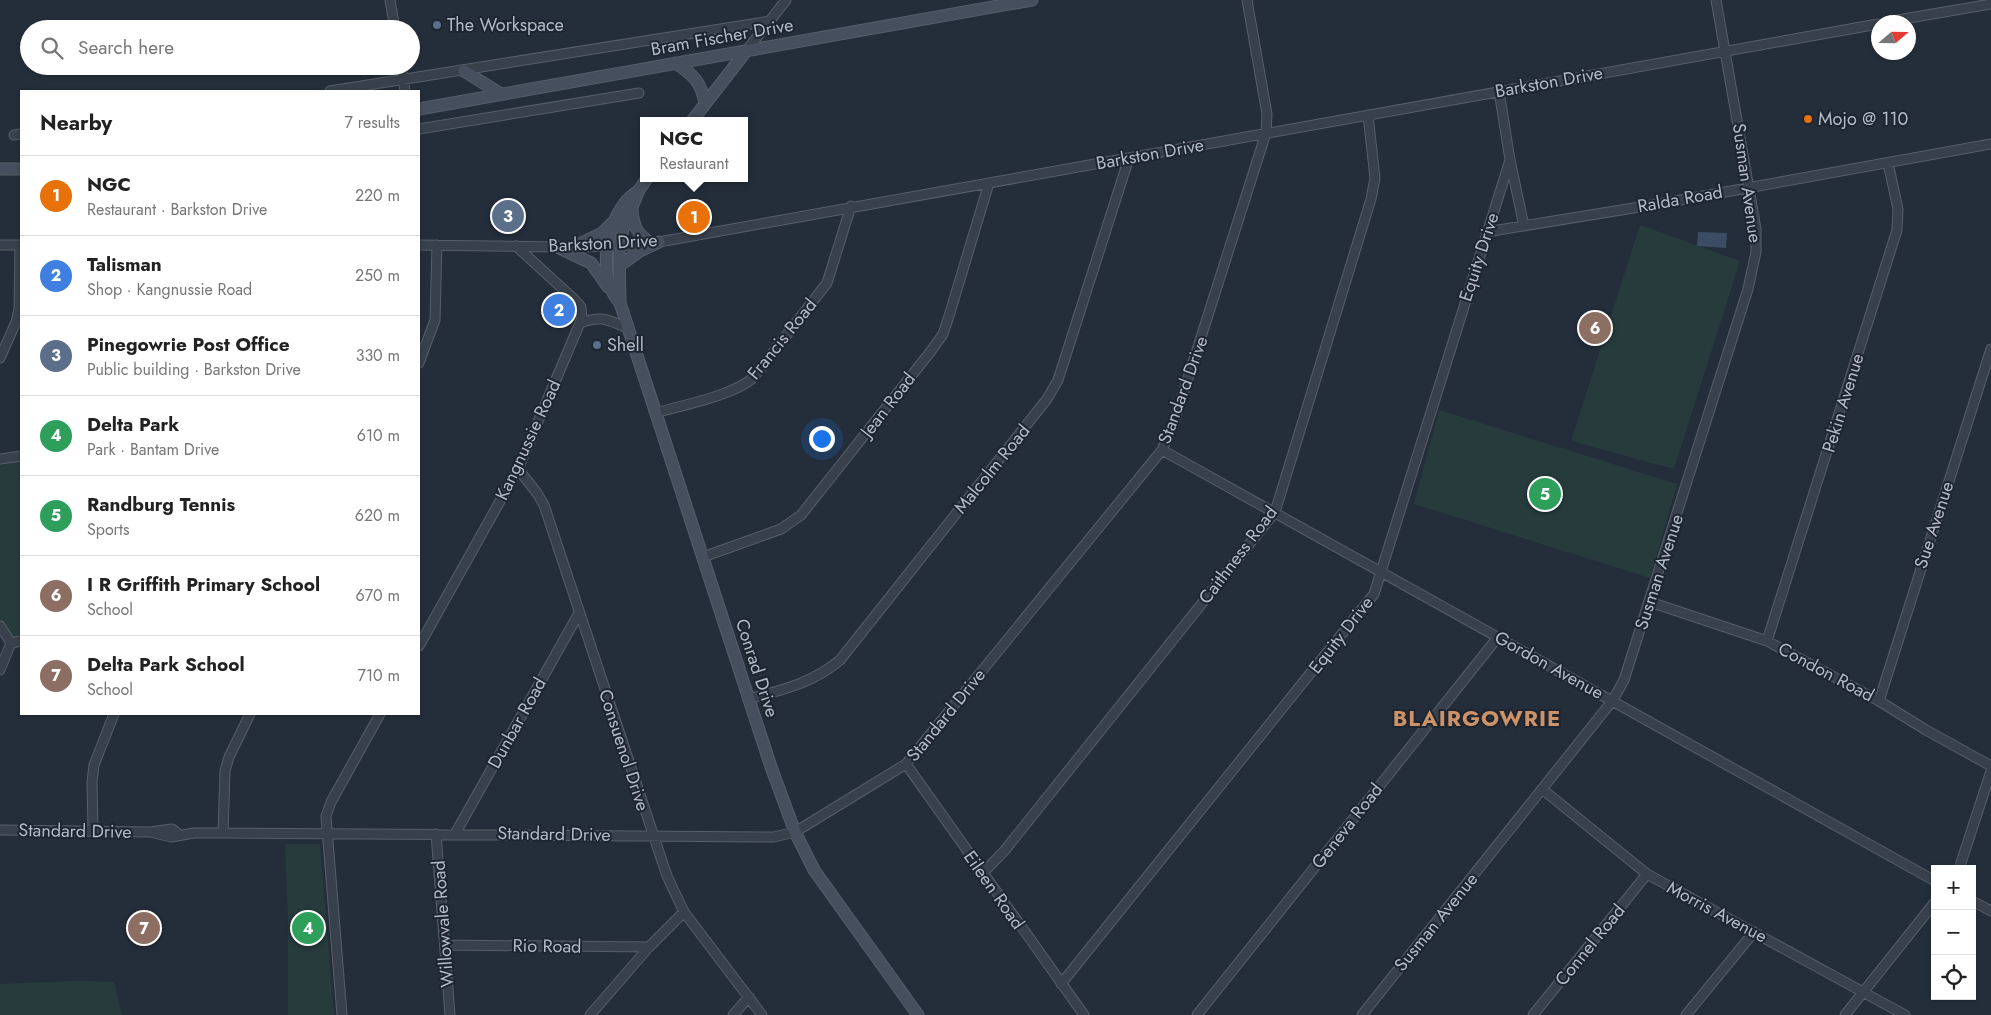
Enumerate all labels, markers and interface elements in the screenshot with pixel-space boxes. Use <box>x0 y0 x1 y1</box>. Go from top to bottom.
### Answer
place label: The Workspace <box>447 12 564 38</box>
street label: Bram Fischer Drive <box>649 12 795 62</box>
north arrow <box>1871 15 1916 60</box>
marker: The Workspace <box>431 19 443 31</box>
search box <box>20 20 420 75</box>
icon: search <box>38 34 66 62</box>
text: Search here <box>78 34 174 61</box>
street label: Barkston Drive <box>1493 60 1605 104</box>
place label: Mojo @ 110 <box>1818 106 1909 132</box>
text: Nearby <box>40 108 112 138</box>
text: 7 results <box>344 111 400 134</box>
marker: Mojo @ 110 <box>1802 113 1814 125</box>
popup <box>640 117 748 182</box>
street label: Susman Avenue <box>1726 122 1768 244</box>
text: NGC <box>659 125 703 152</box>
street label: Barkston Drive <box>1094 132 1206 176</box>
text: Restaurant <box>659 152 729 175</box>
text: NGC <box>87 171 131 198</box>
street label: Ralda Road <box>1635 179 1725 219</box>
text: 1 <box>52 184 60 207</box>
text: 220 m <box>355 184 400 207</box>
pin: 3 <box>492 197 524 235</box>
text: Restaurant · Barkston Drive <box>87 198 267 221</box>
pin: 1 <box>678 198 710 236</box>
street label: Equity Drive <box>1452 209 1506 305</box>
street label: Barkston Drive <box>548 227 658 259</box>
text: Talisman <box>87 251 162 278</box>
text: 2 <box>51 264 61 287</box>
text: 250 m <box>355 264 400 287</box>
text: Shop · Kangnussie Road <box>87 278 252 301</box>
pin: 2 <box>543 291 575 329</box>
street label: Francis Road <box>741 293 823 385</box>
pin: 6 <box>1579 309 1611 347</box>
text: Pinegowrie Post Office <box>87 331 290 358</box>
place label: Shell <box>607 332 644 358</box>
street label: Standard Drive <box>1151 332 1215 448</box>
marker: Shell <box>591 339 603 351</box>
text: 3 <box>51 344 61 367</box>
text: 330 m <box>356 344 400 367</box>
street label: Pekin Avenue <box>1816 350 1870 456</box>
text: Public building · Barkston Drive <box>87 358 301 381</box>
street label: Jean Road <box>853 367 922 444</box>
street label: Kangnussie Road <box>489 376 567 504</box>
text: Delta Park <box>87 411 179 438</box>
street label: Malcolm Road <box>948 419 1036 519</box>
text: 4 <box>50 424 62 447</box>
text: 610 m <box>357 424 400 447</box>
your location <box>809 426 835 452</box>
text: Park · Bantam Drive <box>87 438 219 461</box>
pin: 5 <box>1529 475 1561 513</box>
street label: Sue Avenue <box>1908 478 1960 572</box>
text: Randburg Tennis <box>87 491 235 518</box>
street label: Caithness Road <box>1192 500 1284 610</box>
text: 5 <box>51 504 61 527</box>
text: 620 m <box>355 504 400 527</box>
street label: Susman Avenue <box>1628 511 1690 633</box>
text: Sports <box>87 518 129 541</box>
text: I R Griffith Primary School <box>87 571 320 598</box>
text: 6 <box>51 584 61 607</box>
text: 670 m <box>356 584 400 607</box>
street label: Equity Drive <box>1302 591 1380 679</box>
text: School <box>87 598 133 621</box>
street label: Conrad Drive <box>729 615 785 721</box>
street label: Gordon Avenue <box>1490 624 1608 706</box>
street label: Condon Road <box>1773 636 1879 708</box>
text: Delta Park School <box>87 651 245 678</box>
street label: Standard Drive <box>900 663 992 767</box>
text: 7 <box>51 664 61 687</box>
text: 710 m <box>358 664 400 687</box>
street label: Dunbar Road <box>481 673 553 773</box>
text: School <box>87 678 133 701</box>
street label: Consuenol Drive <box>592 686 656 814</box>
district label: BLAIRGOWRIE <box>1393 702 1561 734</box>
street label: Geneva Road <box>1305 778 1389 874</box>
street label: Standard Drive <box>18 817 132 845</box>
street label: Standard Drive <box>497 820 611 848</box>
street label: Eileen Road <box>957 845 1031 935</box>
street label: Willowvale Road <box>426 860 460 988</box>
map controls <box>1931 865 1976 1000</box>
button: + <box>1931 865 1976 910</box>
street label: Susman Avenue <box>1388 867 1484 977</box>
street label: Morris Avenue <box>1662 875 1772 949</box>
street label: Connel Road <box>1549 898 1631 992</box>
pin: 7 <box>128 909 160 947</box>
pin: 4 <box>292 909 324 947</box>
button: − <box>1931 910 1976 955</box>
street label: Rio Road <box>512 932 582 960</box>
button: locate <box>1931 955 1976 1000</box>

